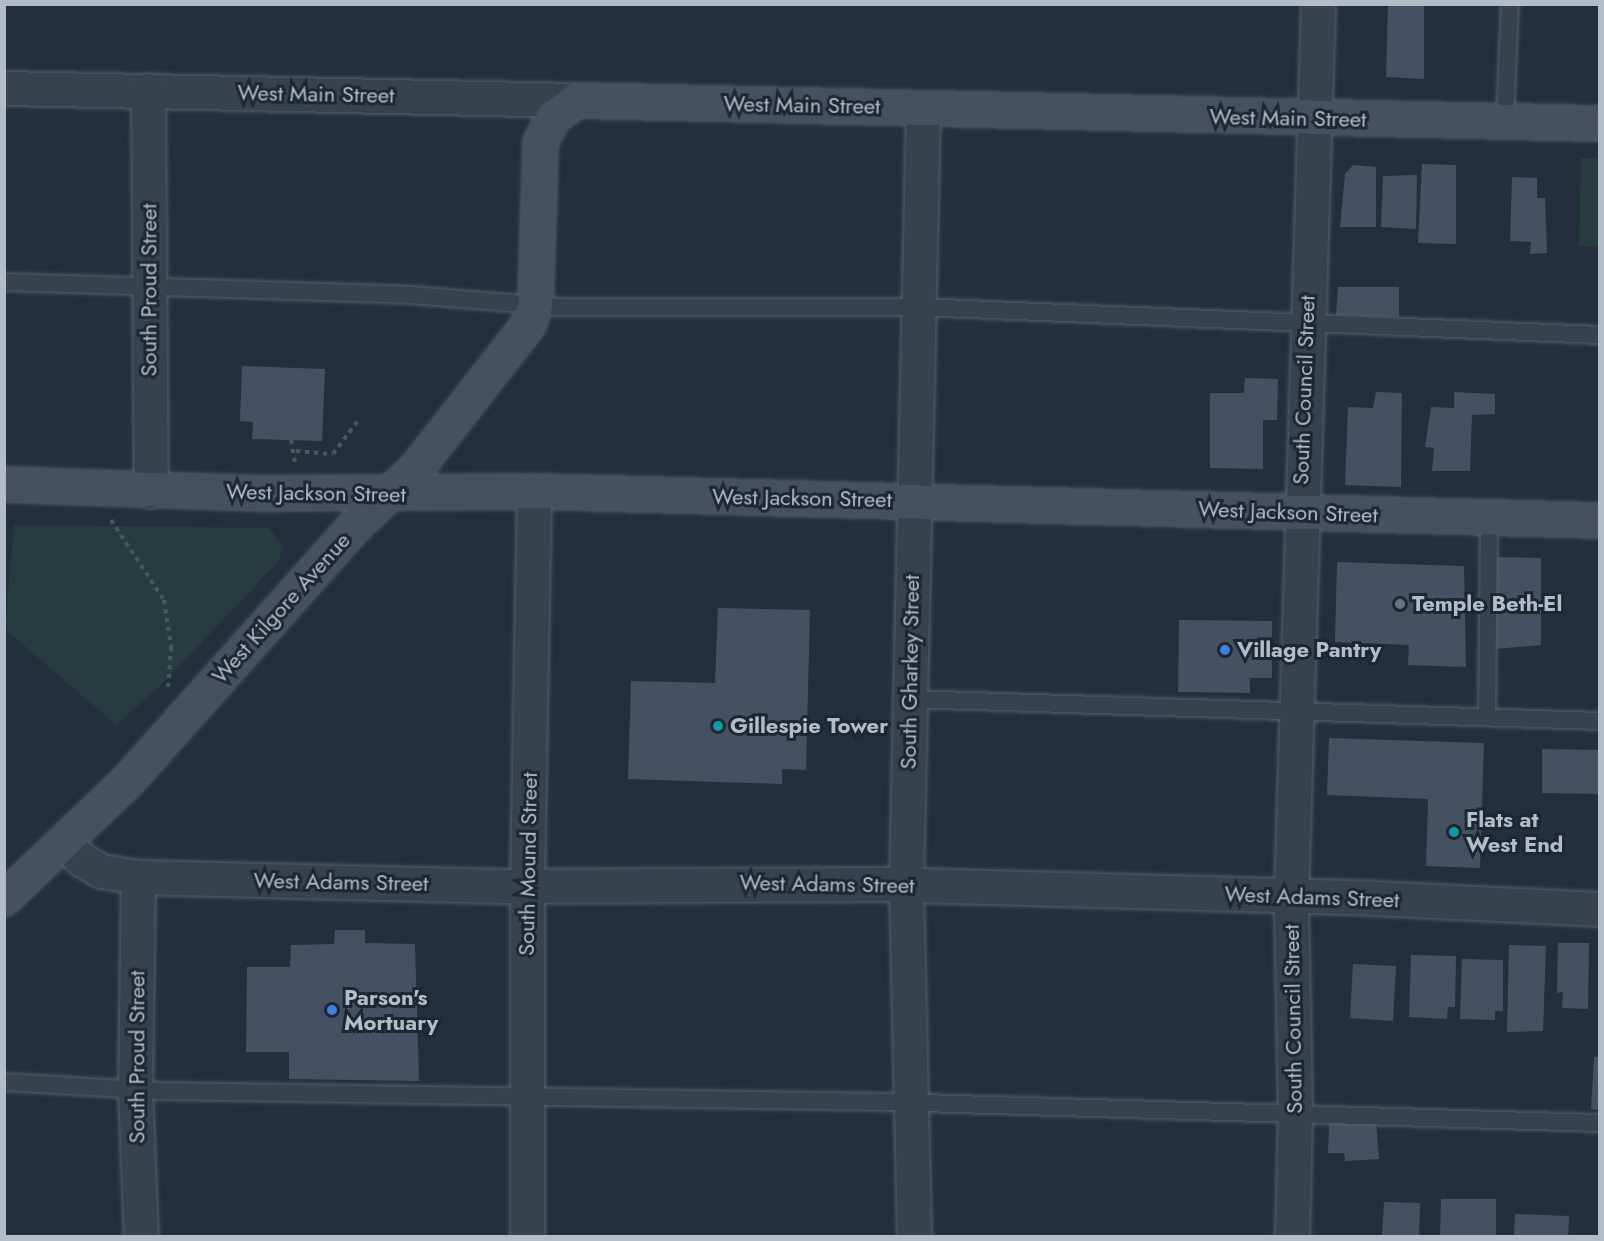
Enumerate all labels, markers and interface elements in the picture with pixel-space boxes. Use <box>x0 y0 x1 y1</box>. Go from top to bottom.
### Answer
street label: West Main Street <box>237 79 395 109</box>
street label: West Main Street <box>723 90 881 120</box>
street label: West Main Street <box>1209 103 1367 133</box>
street label: South Proud Street <box>136 203 162 377</box>
street label: South Council Street <box>1287 295 1321 485</box>
street label: West Jackson Street <box>226 478 406 508</box>
street label: West Jackson Street <box>712 483 892 513</box>
street label: West Jackson Street <box>1198 496 1378 528</box>
street label: West Kilgore Avenue <box>206 527 356 689</box>
street label: South Gharkey Street <box>895 574 925 770</box>
place label: Temple Beth-El <box>1412 591 1562 617</box>
marker: Temple Beth-El <box>1393 597 1407 611</box>
place label: Village Pantry <box>1237 637 1381 663</box>
marker: Village Pantry <box>1218 643 1232 657</box>
place label: Gillespie Tower <box>730 713 888 739</box>
marker: Gillespie Tower <box>711 719 725 733</box>
street label: South Mound Street <box>513 772 543 956</box>
place label: Flats at West End <box>1466 806 1563 858</box>
marker: Flats at West End <box>1447 825 1461 839</box>
street label: West Adams Street <box>253 867 429 897</box>
street label: West Adams Street <box>739 869 915 899</box>
street label: West Adams Street <box>1224 881 1400 913</box>
street label: South Council Street <box>1278 924 1308 1114</box>
street label: South Proud Street <box>124 970 150 1144</box>
place label: Parson's Mortuary <box>344 984 438 1036</box>
marker: Parson's Mortuary <box>325 1003 339 1017</box>

